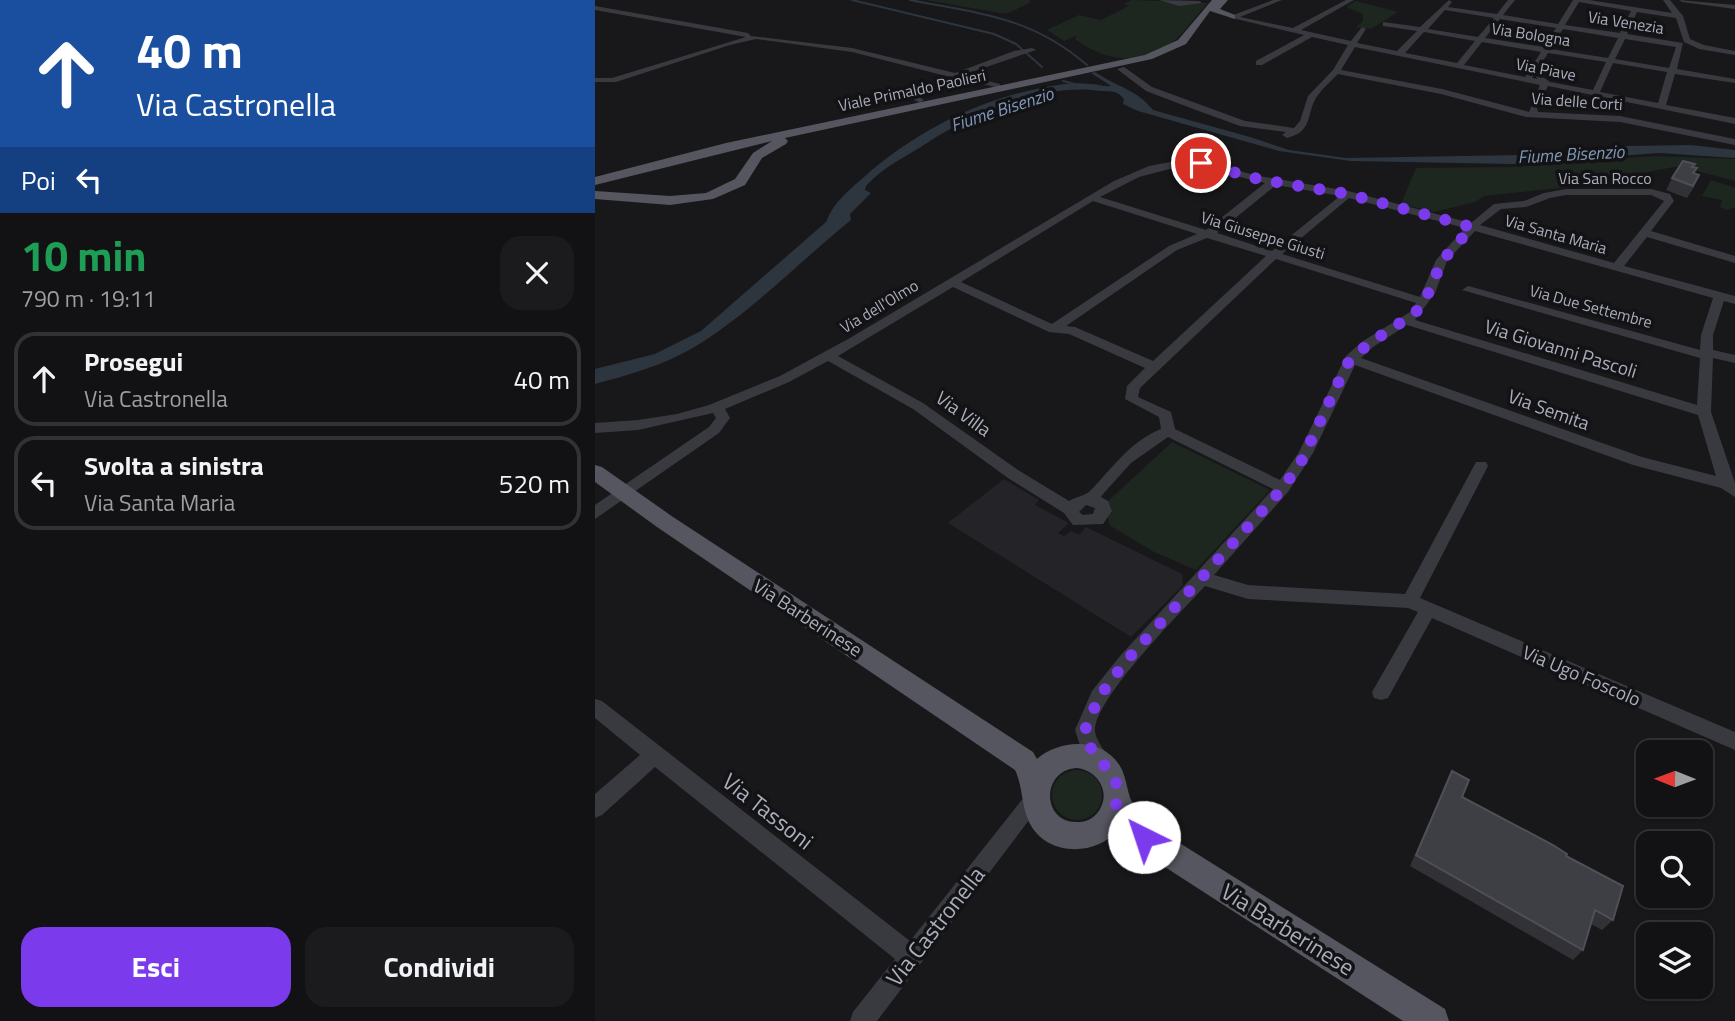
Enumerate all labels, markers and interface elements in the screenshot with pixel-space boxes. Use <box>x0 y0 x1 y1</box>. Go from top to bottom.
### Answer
street label: Via Venezia <box>1586 4 1666 40</box>
text: 40 m <box>136 12 243 87</box>
street label: Via Bologna <box>1490 16 1572 52</box>
icon: ahead <box>21 28 112 119</box>
street label: Via Piave <box>1514 51 1578 87</box>
street label: Viale Primaldo Paolieri <box>836 63 988 117</box>
water label: Fiume Bisenzio <box>947 79 1058 138</box>
text: Via Castronella <box>136 80 336 128</box>
street label: Via delle Corti <box>1531 86 1623 116</box>
pin <box>1171 133 1231 193</box>
water label: Fiume Bisenzio <box>1517 138 1626 170</box>
icon: arrive <box>1182 144 1220 182</box>
text: Poi <box>21 161 56 200</box>
icon: left <box>70 161 108 199</box>
street label: Via San Rocco <box>1558 166 1652 190</box>
street label: Via Giuseppe Giusti <box>1198 205 1328 265</box>
street label: Via Santa Maria <box>1502 208 1610 260</box>
text: 10 min <box>21 223 147 287</box>
button: close <box>500 236 574 310</box>
street label: Via dell'Olmo <box>835 273 923 339</box>
street label: Via Due Settembre <box>1527 278 1655 334</box>
text: 790 m · 19:11 <box>21 281 156 316</box>
street label: Via Giovanni Pascoli <box>1481 311 1641 385</box>
text: Prosegui <box>84 342 183 381</box>
icon: ahead <box>25 360 63 398</box>
text: 40 m <box>513 360 570 399</box>
text: Via Castronella <box>84 381 228 416</box>
street label: Via Semita <box>1504 381 1594 437</box>
street label: Via Villa <box>930 383 998 443</box>
text: Svolta a sinistra <box>84 446 264 485</box>
icon: left <box>25 464 63 502</box>
text: 520 m <box>499 464 570 503</box>
text: Via Santa Maria <box>84 485 235 520</box>
street label: Via Barberinese <box>748 571 868 663</box>
street label: Via Ugo Foscolo <box>1518 637 1646 713</box>
north arrow <box>1636 740 1713 817</box>
map controls <box>1636 740 1713 999</box>
street label: Via Tassoni <box>715 764 821 858</box>
position arrow <box>1107 800 1181 874</box>
button: search <box>1636 831 1713 908</box>
street label: Via Castronella <box>877 858 993 993</box>
street label: Via Barberinese <box>1214 874 1362 984</box>
button: layers <box>1636 922 1713 999</box>
button: Esci <box>21 927 291 1007</box>
button: Condividi <box>305 927 574 1007</box>

